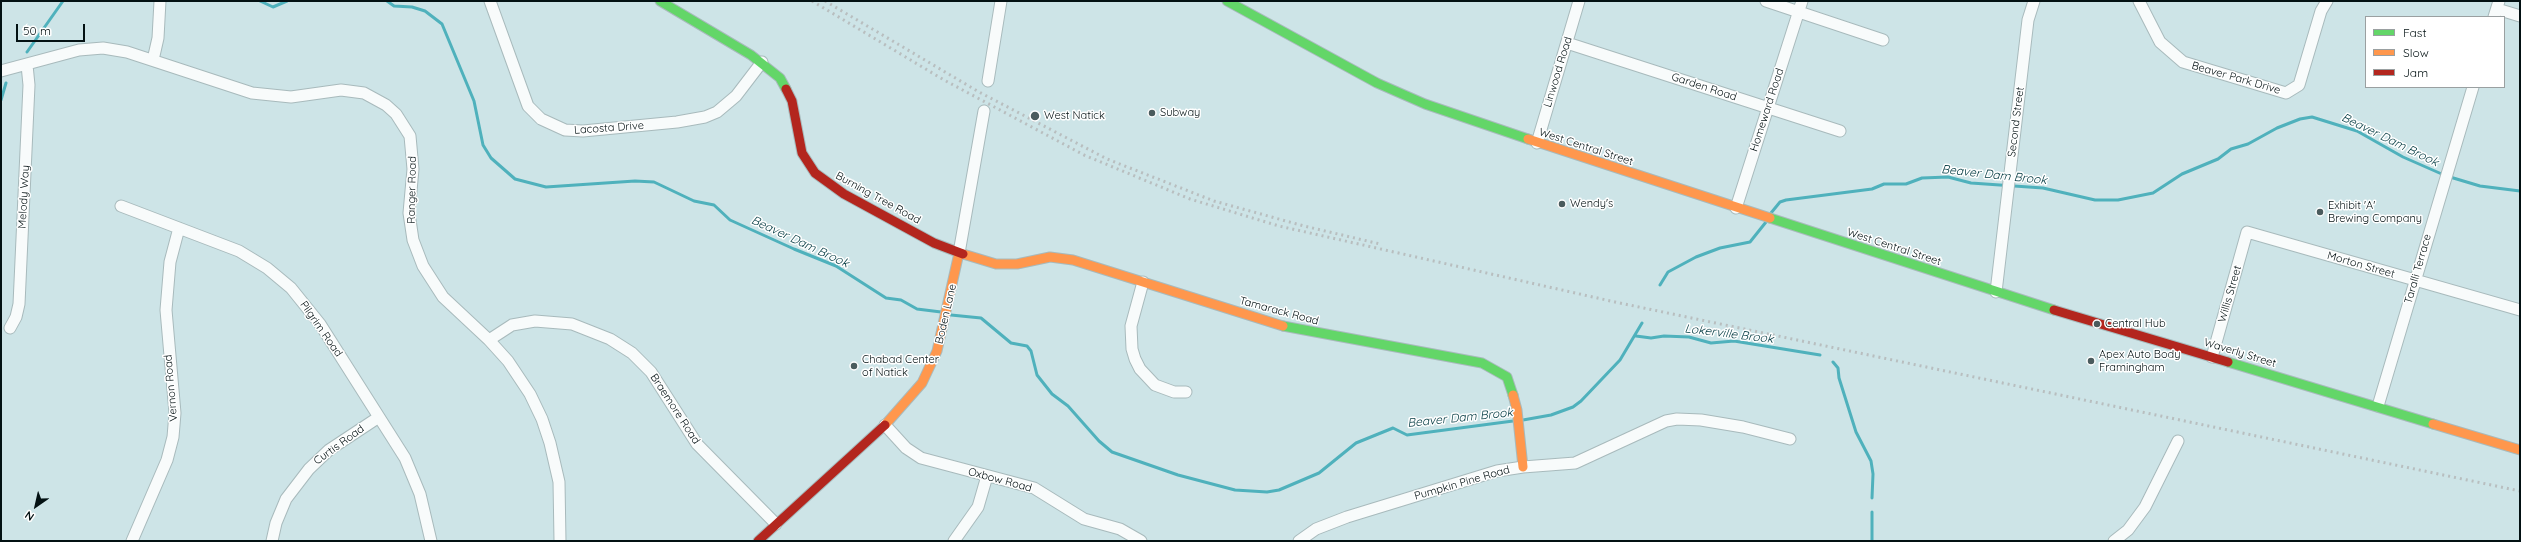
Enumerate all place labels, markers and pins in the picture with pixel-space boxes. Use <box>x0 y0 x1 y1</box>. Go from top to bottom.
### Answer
place label: Subway <box>1160 106 1200 120</box>
marker: Subway <box>1147 108 1157 118</box>
place label: West Natick <box>1044 109 1105 123</box>
marker: West Natick <box>1029 110 1041 122</box>
place label: Wendy's <box>1570 197 1613 211</box>
marker: Wendy's <box>1557 199 1567 209</box>
place label: Exhibit 'A' Brewing Company <box>2328 199 2422 225</box>
marker: Exhibit 'A' Brewing Company <box>2315 207 2325 217</box>
place label: Central Hub <box>2105 317 2166 331</box>
marker: Central Hub <box>2092 319 2102 329</box>
place label: Apex Auto Body Framingham <box>2099 348 2181 374</box>
place label: Chabad Center of Natick <box>862 353 939 379</box>
marker: Apex Auto Body Framingham <box>2086 356 2096 366</box>
marker: Chabad Center of Natick <box>849 361 859 371</box>

